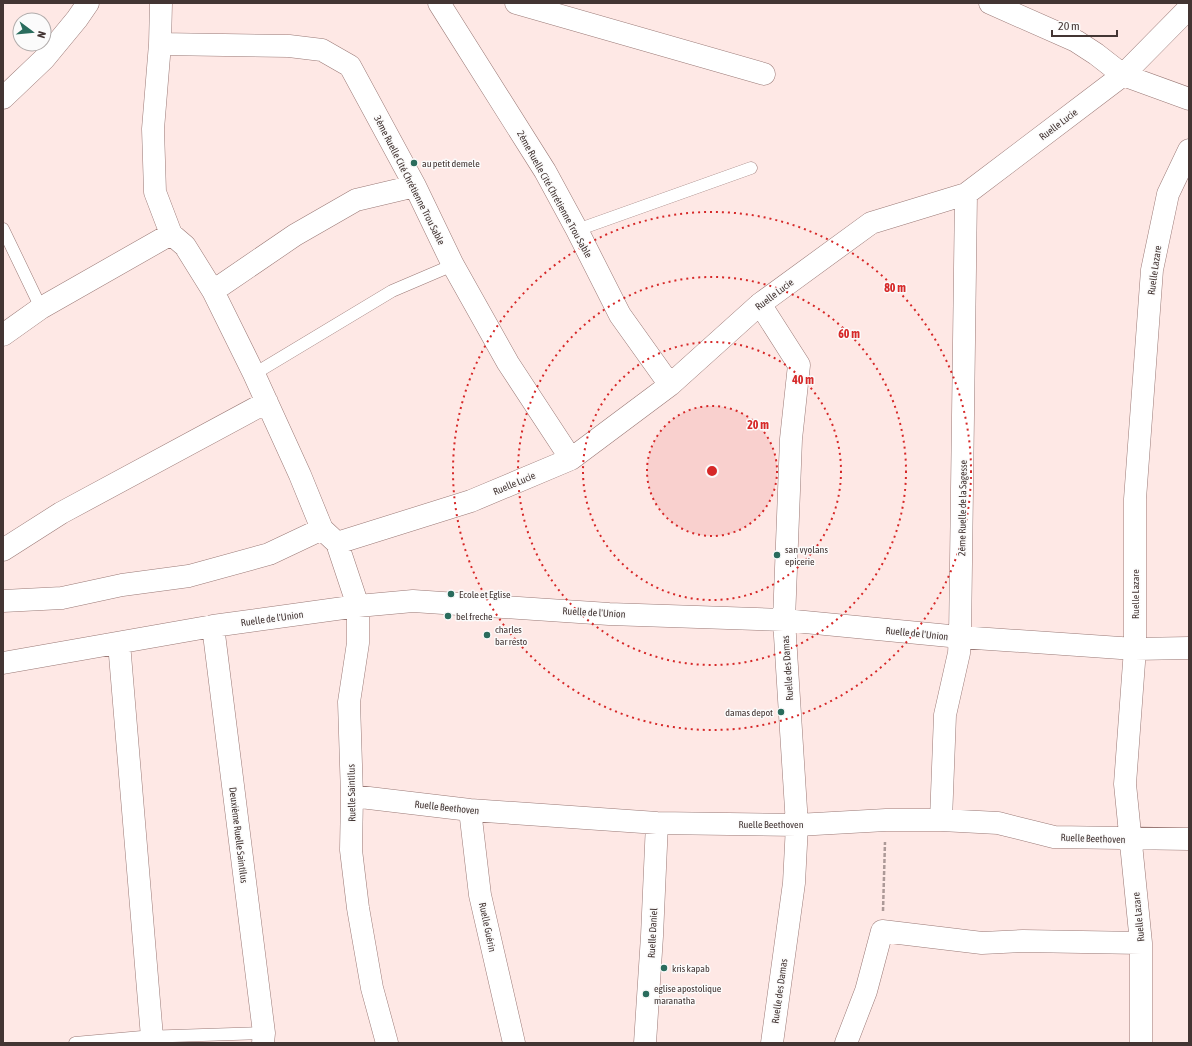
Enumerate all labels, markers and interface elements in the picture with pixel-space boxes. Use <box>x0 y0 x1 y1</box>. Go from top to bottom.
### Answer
north arrow <box>12 12 52 52</box>
scale bar <box>1052 12 1117 38</box>
text: 20 m <box>1058 19 1080 33</box>
text: N <box>35 30 48 40</box>
street label: Ruelle Lucie <box>1037 106 1080 142</box>
street label: 3ème Ruelle Cité Chrétienne Trou Sable <box>372 114 447 247</box>
street label: 2ème Ruelle Cité Chrétienne Trou Sable <box>515 129 594 260</box>
marker: au petit demele <box>409 158 419 168</box>
place label: au petit demele <box>422 158 480 169</box>
street label: Ruelle Lazare <box>1146 244 1163 295</box>
street label: Ruelle Lucie <box>753 276 796 312</box>
text: 80 m <box>884 281 906 295</box>
text: 60 m <box>838 327 860 341</box>
text: 40 m <box>791 373 814 387</box>
text: 20 m <box>747 418 769 432</box>
street label: 2ème Ruelle de la Sagesse <box>956 459 969 556</box>
centre of rings <box>705 464 719 478</box>
street label: Ruelle Lucie <box>491 469 537 497</box>
place label: san vyolans epicerie <box>785 544 828 567</box>
marker: san vyolans epicerie <box>772 550 782 560</box>
street label: Ruelle Lazare <box>1130 569 1141 619</box>
marker: Ecole et Eglise <box>446 589 456 599</box>
place label: Ecole et Eglise <box>459 589 511 600</box>
street label: Ruelle de l'Union <box>562 605 626 620</box>
street label: Ruelle de l'Union <box>240 609 304 628</box>
marker: bel freche <box>443 611 453 621</box>
place label: bel freche <box>456 611 493 622</box>
place label: charles bar resto <box>495 624 528 647</box>
street label: Ruelle de l'Union <box>885 625 949 642</box>
marker: charles bar resto <box>482 630 492 640</box>
street label: Ruelle des Damas <box>780 635 795 701</box>
place label: damas depot <box>725 707 773 718</box>
marker: damas depot <box>776 707 786 717</box>
street label: Ruelle Saintilus <box>345 764 358 822</box>
street label: Deuxième Ruelle Saintilus <box>227 786 250 884</box>
street label: Ruelle Beethoven <box>414 799 480 816</box>
street label: Ruelle Beethoven <box>739 819 804 830</box>
street label: Ruelle Beethoven <box>1060 832 1126 845</box>
street label: Ruelle Lazare <box>1130 891 1147 942</box>
street label: Ruelle Guérin <box>477 901 498 953</box>
street label: Ruelle Daniel <box>646 907 659 958</box>
street label: Ruelle des Damas <box>770 958 790 1024</box>
marker: kris kapab <box>659 963 669 973</box>
place label: kris kapab <box>672 963 710 974</box>
place label: eglise apostolique maranatha <box>654 983 722 1006</box>
marker: eglise apostolique maranatha <box>641 989 651 999</box>

